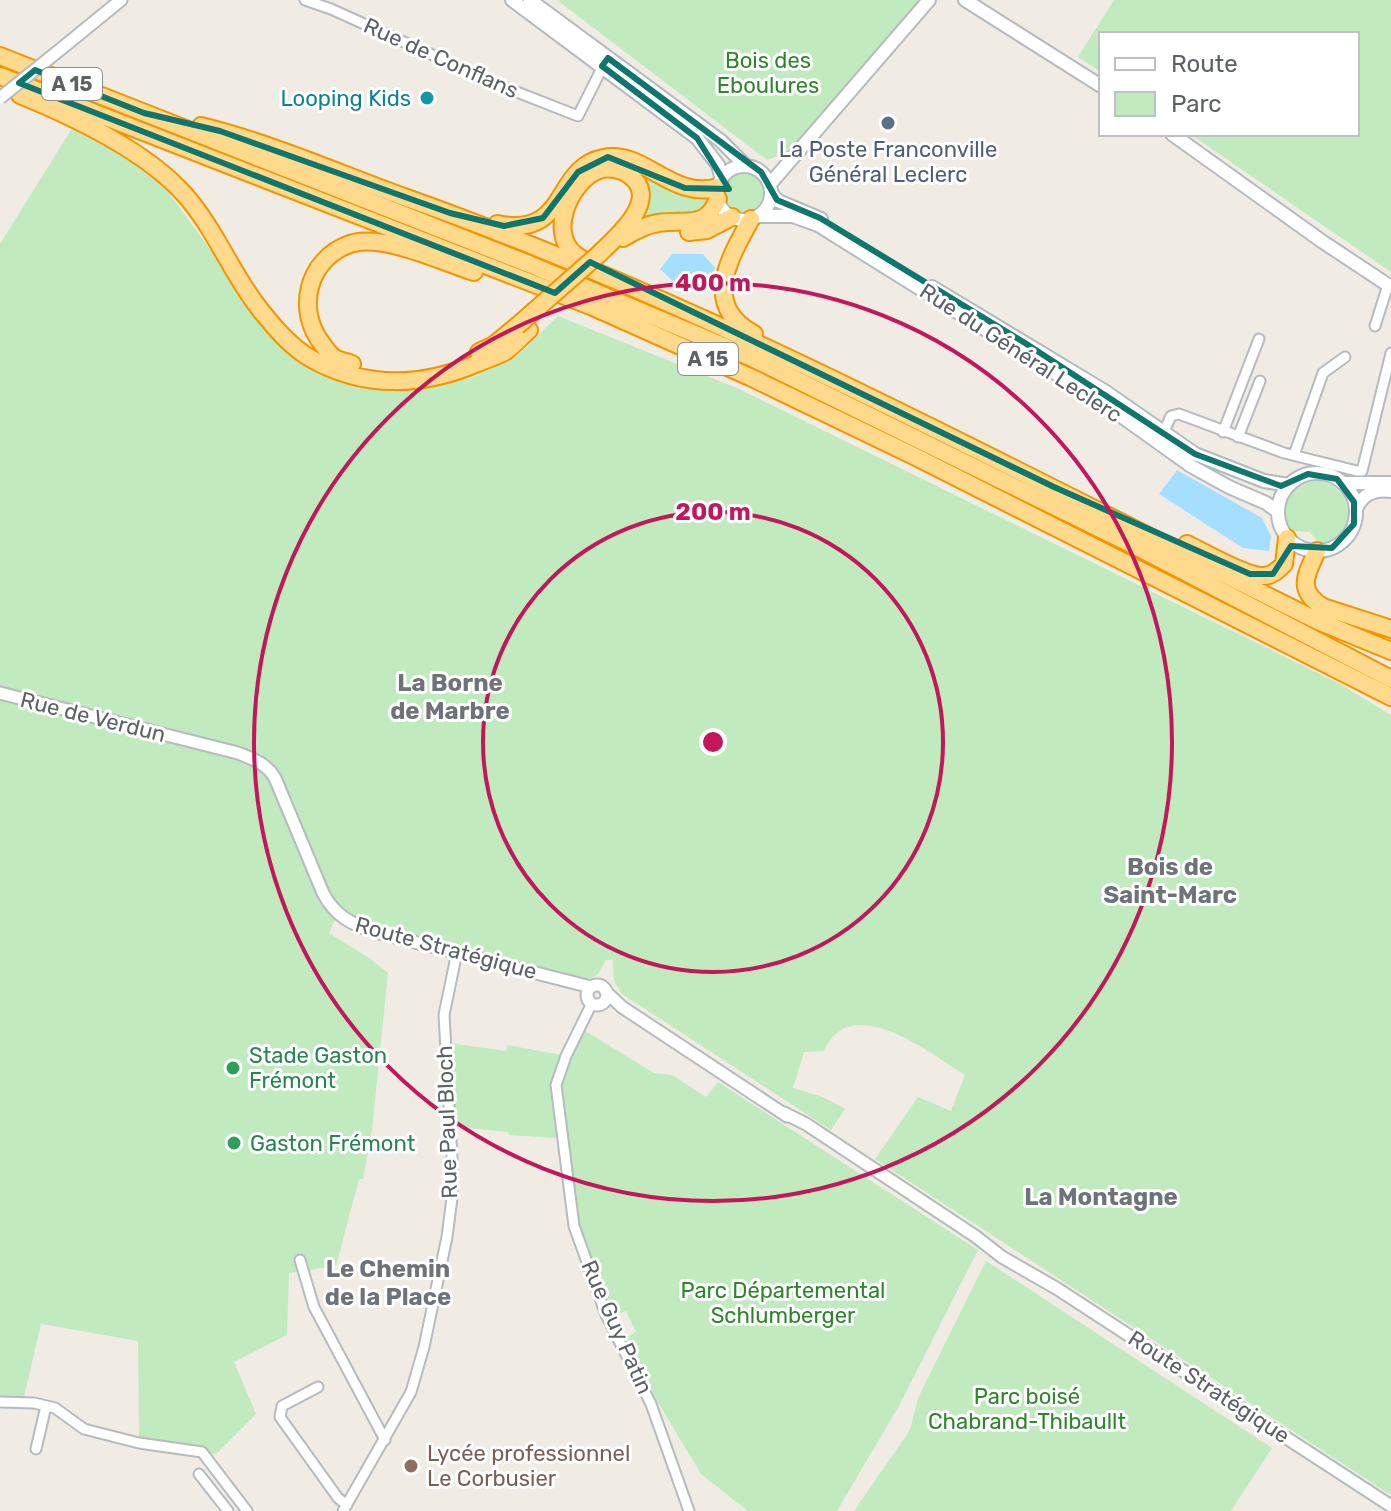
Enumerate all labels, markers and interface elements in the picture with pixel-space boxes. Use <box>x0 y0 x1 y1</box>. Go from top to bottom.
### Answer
street label: Rue de Conflans <box>359 12 523 104</box>
legend <box>1099 32 1359 136</box>
park label: Bois des Eboulures <box>717 47 819 99</box>
text: Route <box>1171 50 1238 78</box>
road number: A 15 <box>42 68 102 100</box>
place label: Looping Kids <box>280 85 411 112</box>
marker: Looping Kids <box>418 89 436 107</box>
text: Parc <box>1171 90 1222 118</box>
marker: La Poste Franconville Général Leclerc <box>879 114 897 132</box>
place label: La Poste Franconville Général Leclerc <box>779 136 997 188</box>
text: 400 m <box>675 269 751 297</box>
street label: Rue du Général Leclerc <box>915 277 1127 429</box>
road number: A 15 <box>678 343 738 375</box>
text: 200 m <box>675 498 751 526</box>
district label: La Borne de Marbre <box>390 669 510 725</box>
street label: Rue de Verdun <box>17 686 169 748</box>
centre of rings <box>699 728 727 756</box>
district label: Bois de Saint-Marc <box>1103 853 1237 909</box>
street label: Route Stratégique <box>352 911 540 985</box>
place label: Stade Gaston Frémont <box>249 1042 387 1094</box>
street label: Rue Paul Bloch <box>431 1045 463 1199</box>
marker: Stade Gaston Frémont <box>224 1059 242 1077</box>
place label: Gaston Frémont <box>250 1130 416 1157</box>
marker: Gaston Frémont <box>225 1134 243 1152</box>
district label: La Montagne <box>1024 1183 1178 1211</box>
district label: Le Chemin de la Place <box>325 1255 451 1311</box>
street label: Rue Guy Patin <box>575 1256 659 1398</box>
park label: Parc Départemental Schlumberger <box>681 1277 885 1329</box>
street label: Route Stratégique <box>1123 1325 1295 1449</box>
park label: Parc boisé Chabrand-Thibaullt <box>928 1383 1126 1435</box>
place label: Lycée professionnel Le Corbusier <box>427 1440 630 1492</box>
marker: Lycée professionnel Le Corbusier <box>402 1457 420 1475</box>

